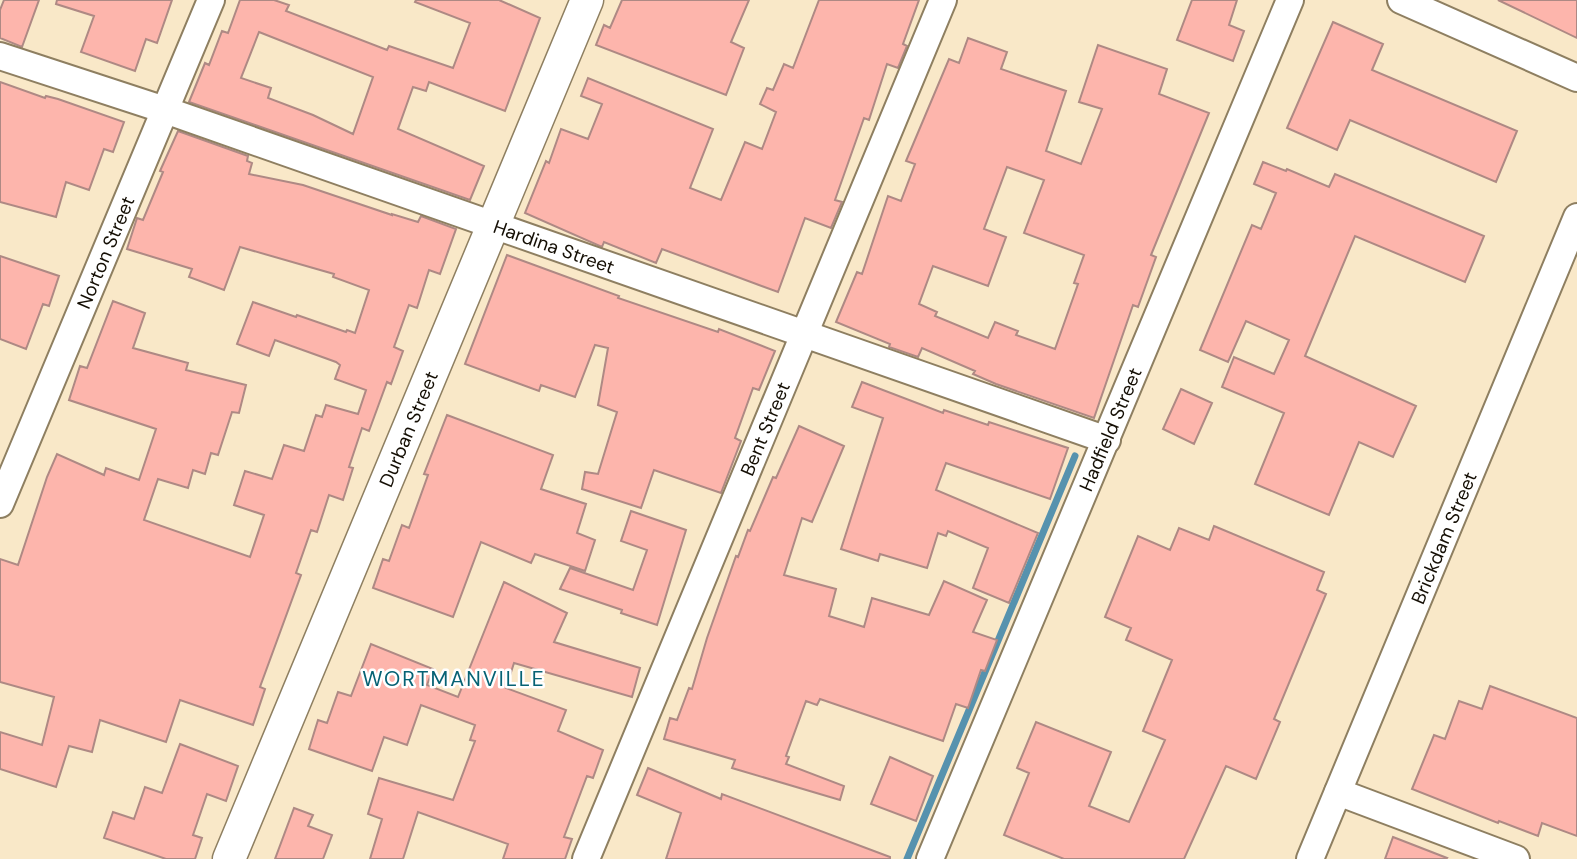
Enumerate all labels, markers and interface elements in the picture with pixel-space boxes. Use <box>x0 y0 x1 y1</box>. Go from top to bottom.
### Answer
street label: Norton Street <box>71 192 140 312</box>
street label: Hardina Street <box>490 214 618 279</box>
street label: Hadfield Street <box>1073 364 1147 495</box>
street label: Durban Street <box>373 367 443 490</box>
street label: Bent Street <box>734 378 795 479</box>
street label: Brickdam Street <box>1405 468 1482 608</box>
district label: WORTMANVILLE <box>362 665 546 693</box>

